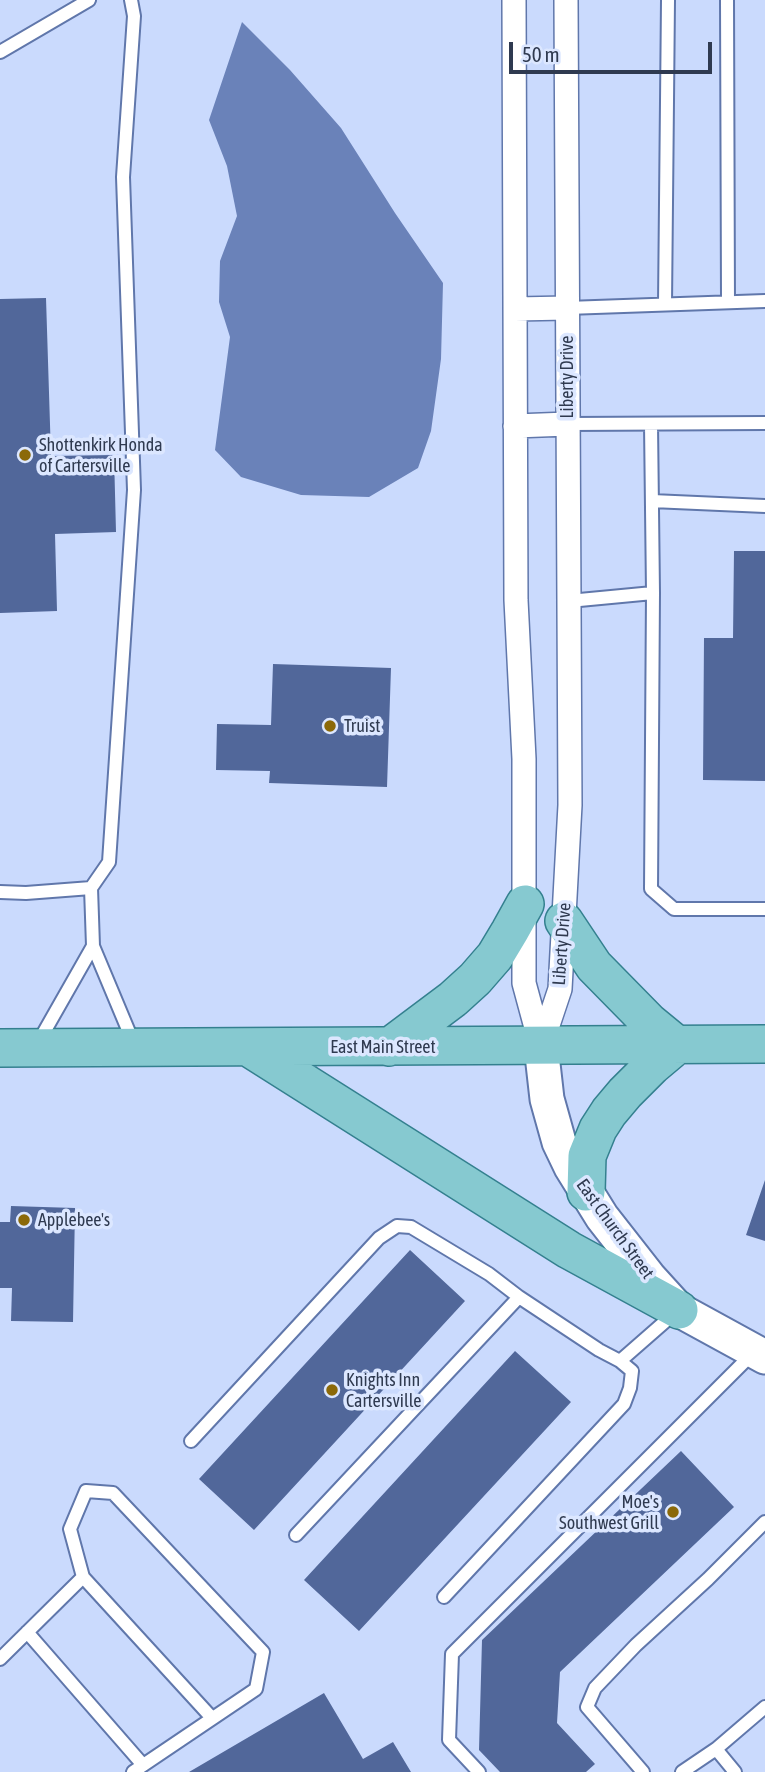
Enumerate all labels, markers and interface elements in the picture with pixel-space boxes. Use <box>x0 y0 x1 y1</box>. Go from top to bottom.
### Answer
scale bar <box>513 28 716 72</box>
text: 50 m <box>522 42 560 66</box>
street label: Liberty Drive <box>556 336 578 418</box>
place label: Shottenkirk Honda of Cartersville <box>39 434 163 476</box>
marker: Shottenkirk Honda of Cartersville <box>17 447 33 463</box>
place label: Truist <box>344 715 381 737</box>
marker: Truist <box>322 718 338 734</box>
street label: Liberty Drive <box>548 902 576 986</box>
street label: East Main Street <box>330 1036 436 1058</box>
street label: East Church Street <box>572 1175 658 1283</box>
place label: Applebee's <box>38 1209 110 1231</box>
marker: Applebee's <box>16 1212 32 1228</box>
place label: Knights Inn Cartersville <box>346 1369 422 1412</box>
marker: Knights Inn Cartersville <box>324 1382 340 1398</box>
place label: Moe's Southwest Grill <box>559 1491 659 1534</box>
marker: Moe's Southwest Grill <box>665 1504 681 1520</box>

